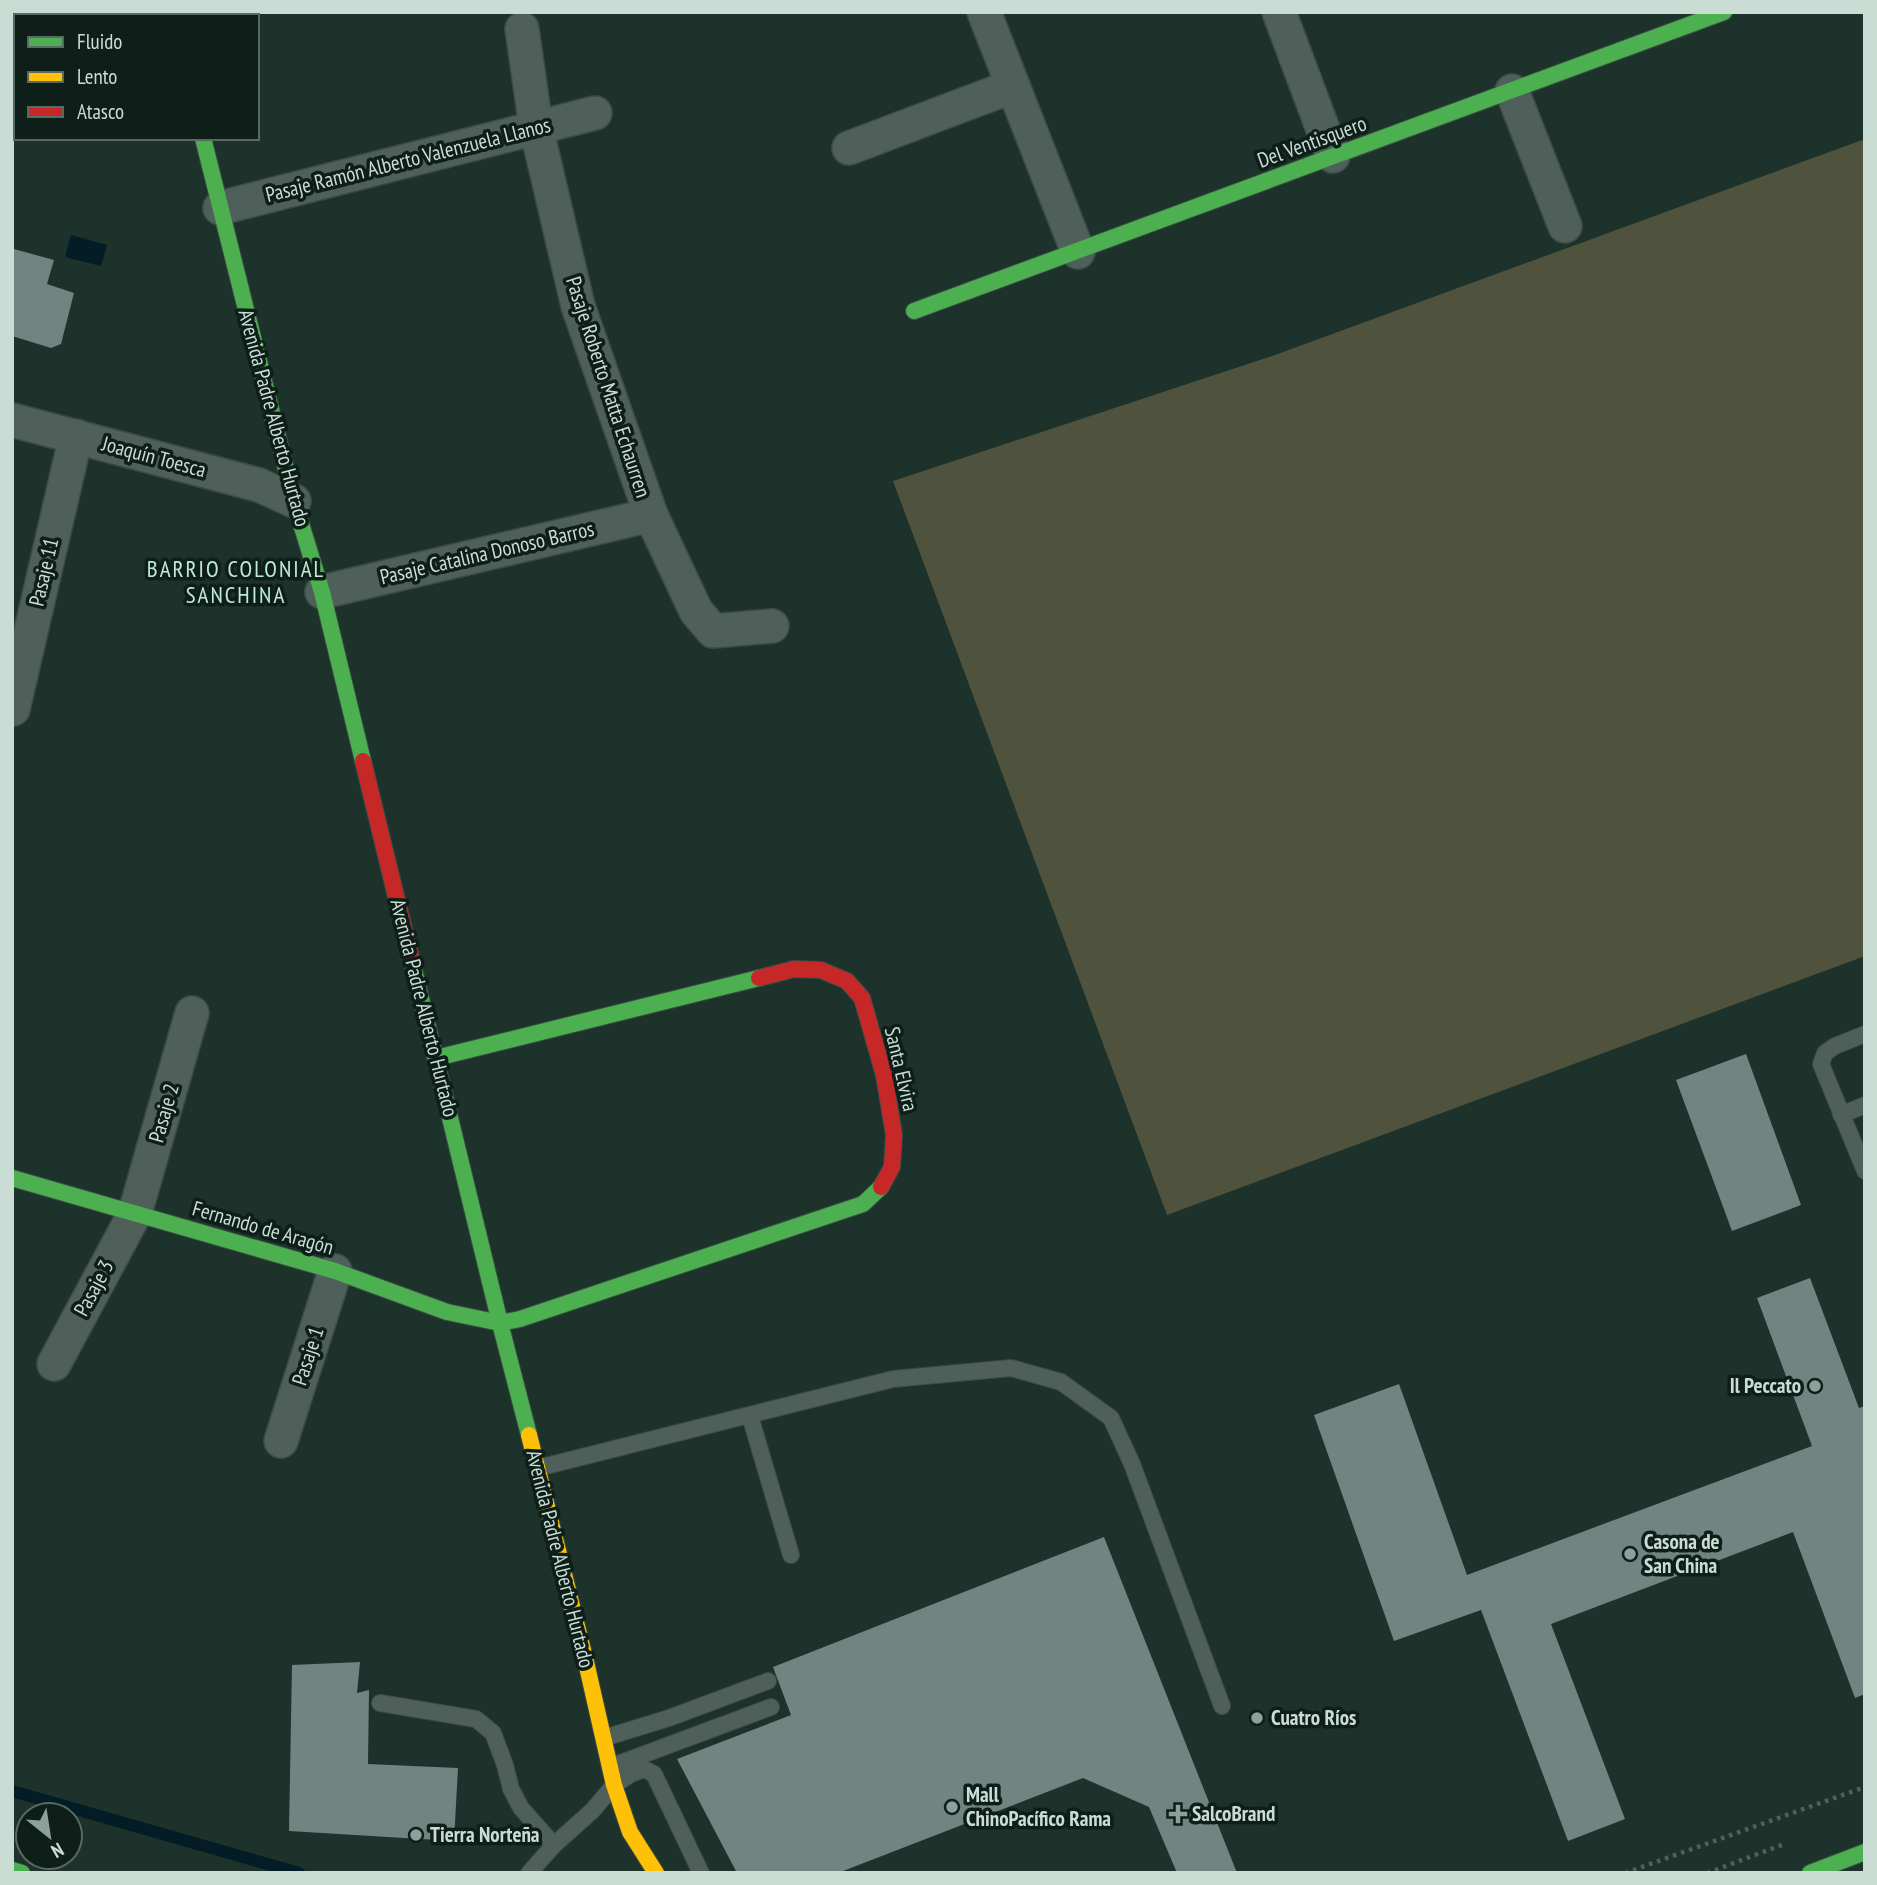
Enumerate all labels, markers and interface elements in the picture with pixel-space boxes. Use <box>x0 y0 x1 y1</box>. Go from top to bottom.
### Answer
legend <box>14 14 259 140</box>
text: Fluido <box>77 28 122 55</box>
text: Lento <box>77 63 117 90</box>
text: Atasco <box>77 98 124 125</box>
street label: Del Ventisquero <box>1254 109 1370 174</box>
street label: Pasaje Ramón Alberto Valenzuela Llanos <box>263 111 553 208</box>
street label: Pasaje Roberto Matta Echaurren <box>560 273 657 501</box>
street label: Avenida Padre Alberto Hurtado <box>233 306 316 529</box>
street label: Joaquín Toesca <box>98 429 209 483</box>
street label: Pasaje Catalina Donoso Barros <box>377 515 597 590</box>
street label: Pasaje 11 <box>23 535 64 609</box>
district label: BARRIO COLONIAL SANCHINA <box>147 554 325 609</box>
street label: Avenida Padre Alberto Hurtado <box>384 896 465 1120</box>
street label: Santa Elvira <box>879 1024 924 1114</box>
street label: Pasaje 2 <box>142 1080 185 1145</box>
street label: Fernando de Aragón <box>189 1194 337 1261</box>
street label: Pasaje 3 <box>68 1255 120 1321</box>
street label: Pasaje 1 <box>285 1323 330 1389</box>
place label: Il Peccato <box>1730 1372 1801 1399</box>
marker: Il Peccato <box>1807 1378 1823 1394</box>
street label: Avenida Padre Alberto Hurtado <box>520 1447 601 1671</box>
place label: Casona de San China <box>1644 1528 1720 1579</box>
marker: Casona de San China <box>1622 1546 1638 1562</box>
place label: Cuatro Ríos <box>1271 1704 1356 1731</box>
marker: Cuatro Ríos <box>1249 1710 1265 1726</box>
place label: Mall ChinoPacífico Rama <box>966 1781 1111 1832</box>
marker: Mall ChinoPacífico Rama <box>944 1799 960 1815</box>
place label: SalcoBrand <box>1192 1800 1275 1827</box>
north arrow <box>14 1801 84 1871</box>
marker: SalcoBrand <box>1170 1806 1186 1822</box>
place label: Tierra Norteña <box>430 1821 540 1848</box>
marker: Tierra Norteña <box>408 1827 424 1843</box>
text: N <box>47 1838 68 1864</box>

